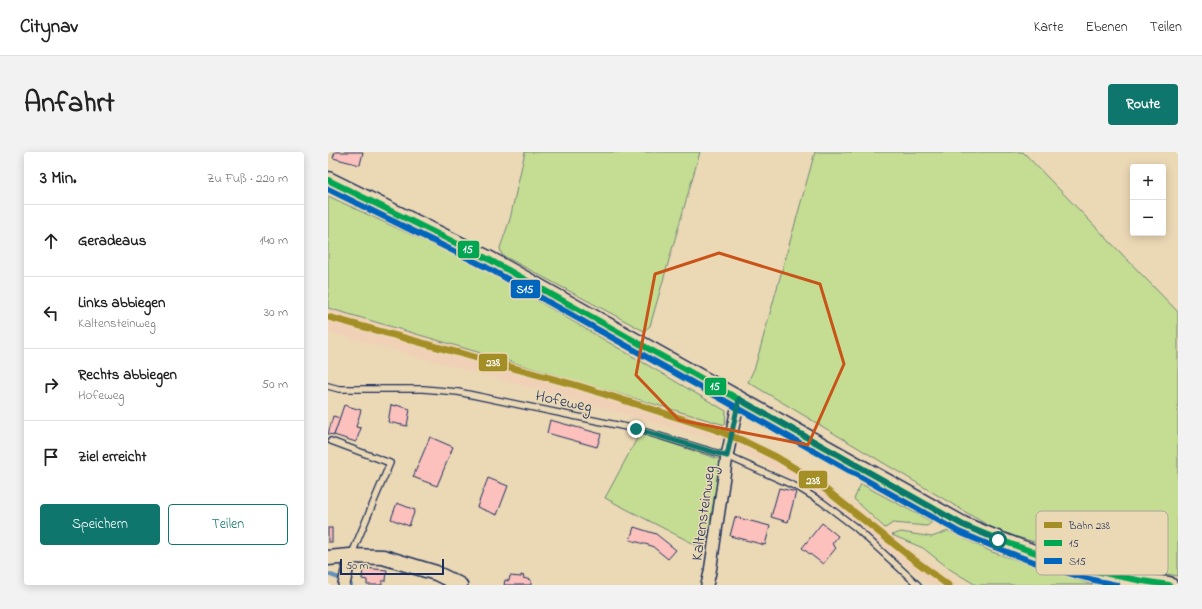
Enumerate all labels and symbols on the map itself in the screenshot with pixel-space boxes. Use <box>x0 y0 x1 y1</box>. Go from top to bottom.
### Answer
line badge: 15 <box>457 240 480 259</box>
text: 15 <box>463 242 474 258</box>
line badge: S15 <box>510 279 541 299</box>
text: S15 <box>517 282 534 298</box>
line badge: 238 <box>478 353 508 372</box>
text: 238 <box>485 355 501 371</box>
line badge: 15 <box>704 377 727 396</box>
text: 15 <box>710 379 721 395</box>
street label: Hofeweg <box>533 384 594 420</box>
route end <box>627 420 645 438</box>
street label: Kaltensteinweg <box>685 464 723 562</box>
line badge: 238 <box>798 470 828 489</box>
text: 238 <box>805 473 821 489</box>
legend <box>1036 511 1168 575</box>
text: Bahn 238 <box>1068 518 1110 534</box>
route start <box>989 531 1007 549</box>
text: 15 <box>1069 536 1079 552</box>
text: S15 <box>1069 554 1086 570</box>
scale bar <box>340 557 444 576</box>

